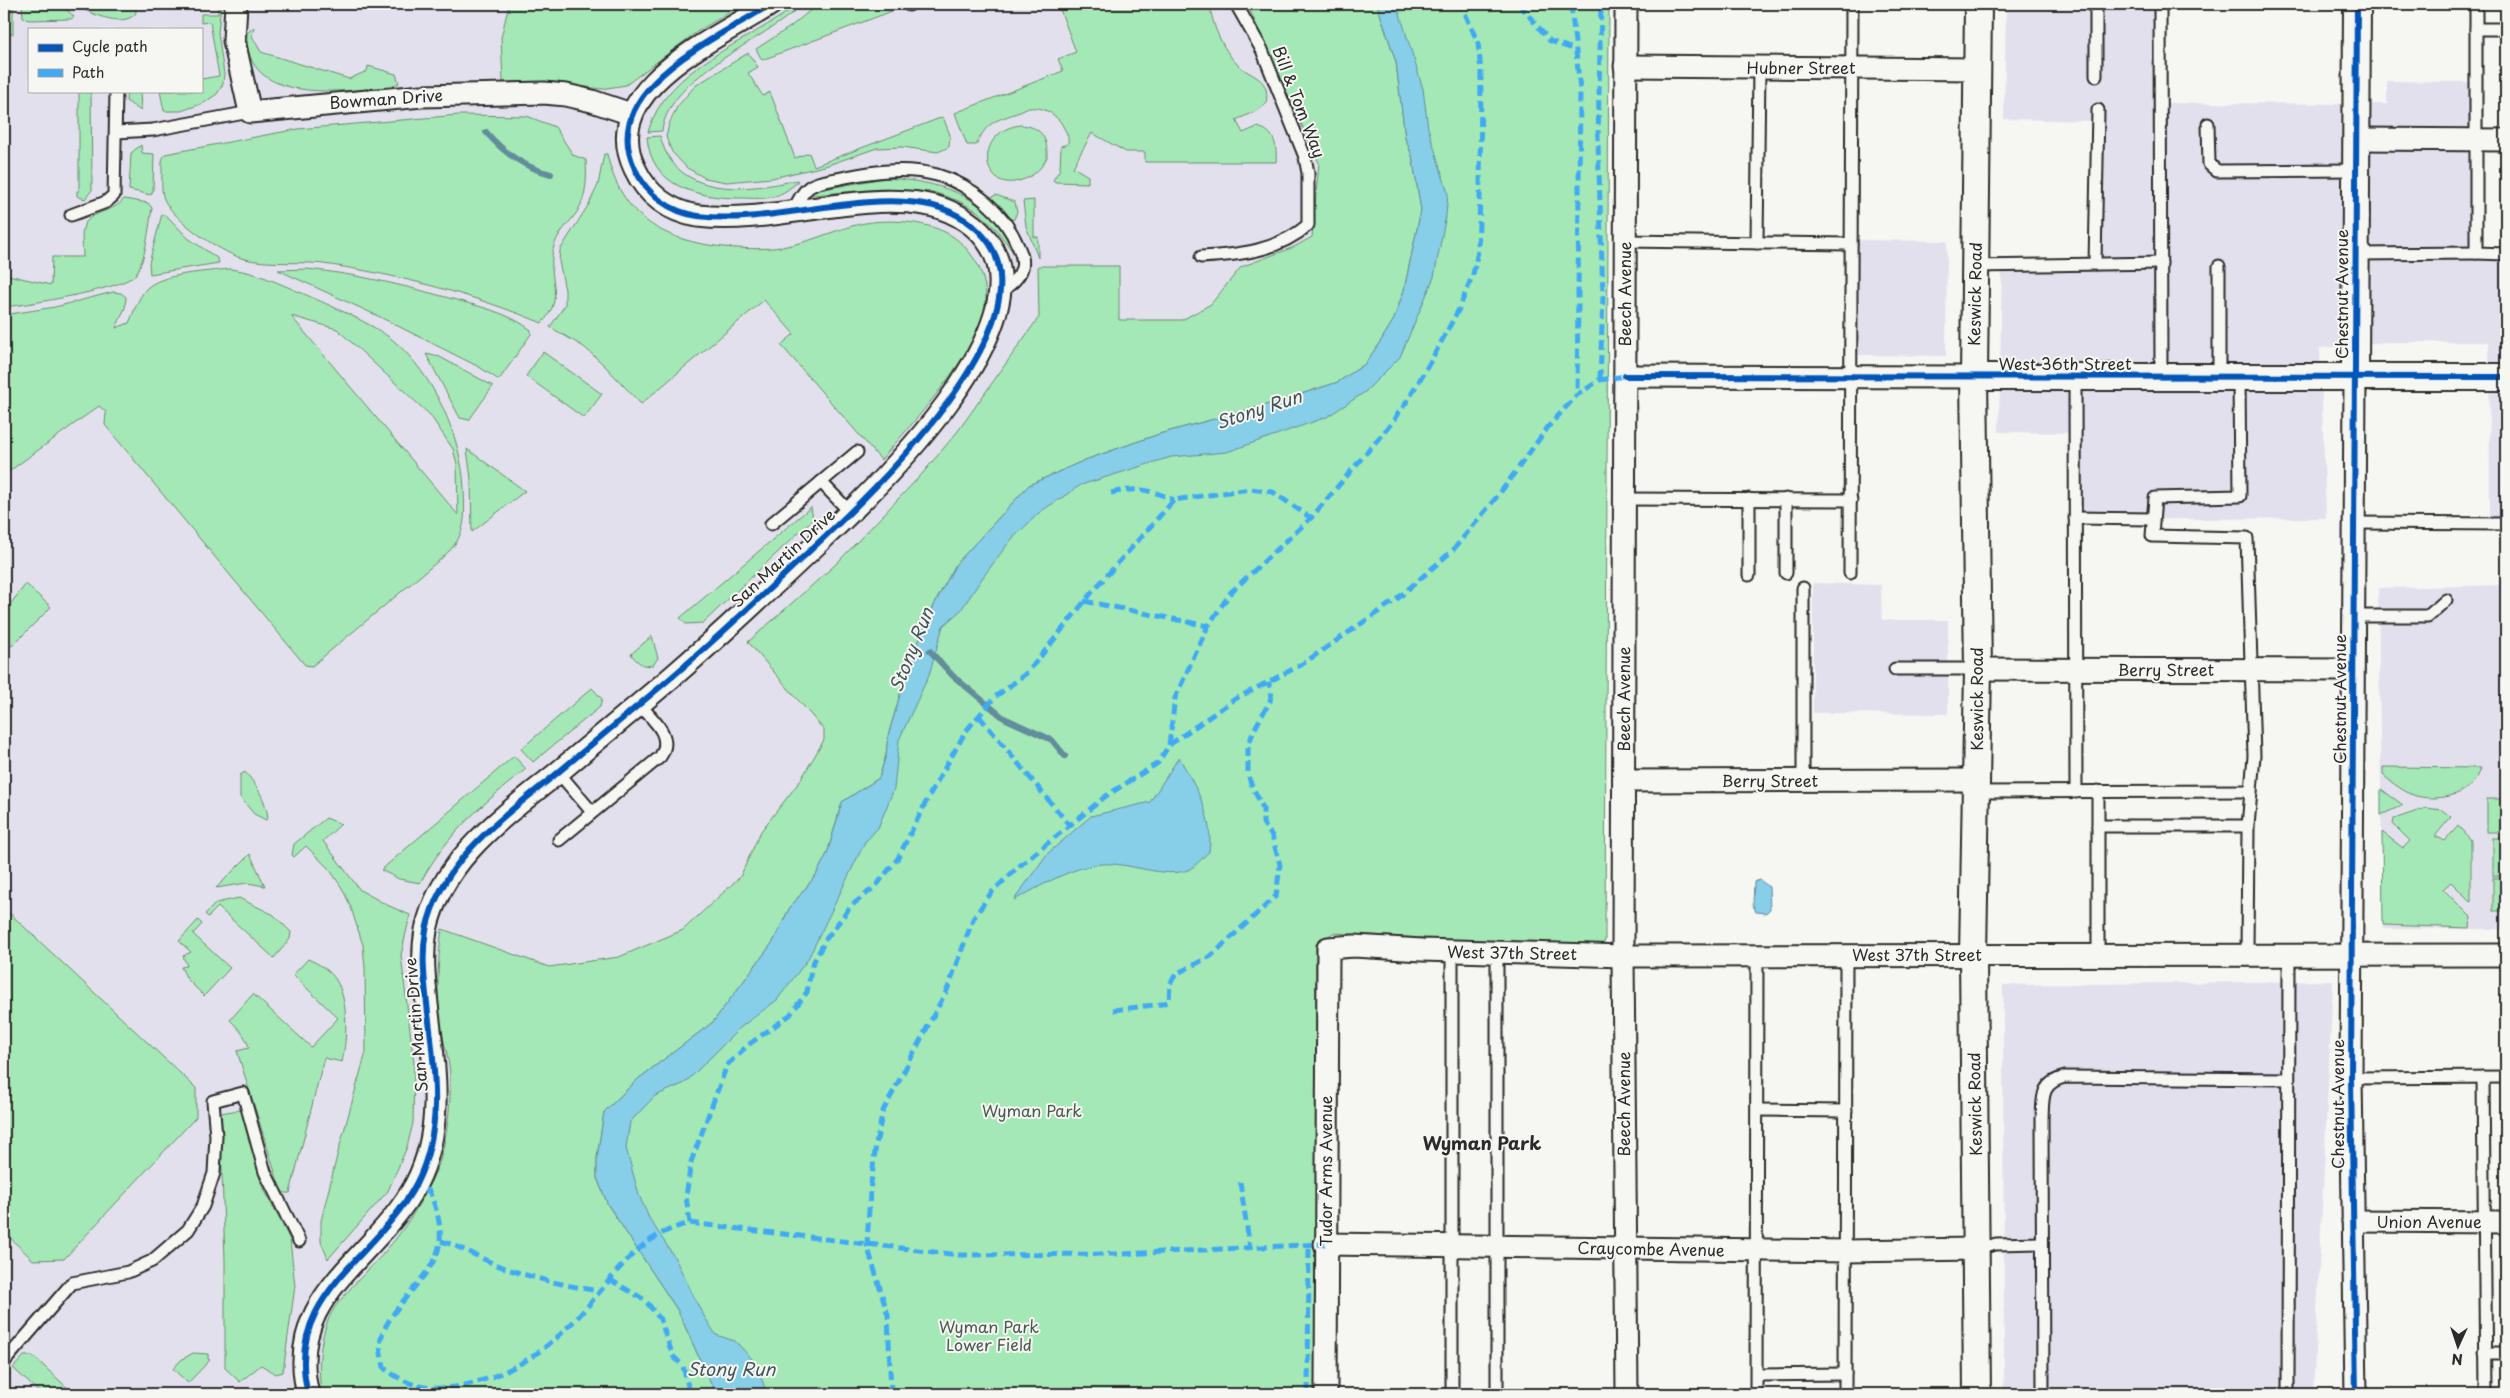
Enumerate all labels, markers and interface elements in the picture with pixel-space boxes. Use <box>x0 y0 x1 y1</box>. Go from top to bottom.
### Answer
legend <box>28 28 202 92</box>
text: Cycle path <box>72 34 148 57</box>
street label: Bill & Tom Way <box>1268 42 1332 161</box>
street label: Hubner Street <box>1746 55 1856 79</box>
text: Path <box>72 60 104 83</box>
street label: Bowman Drive <box>328 82 444 114</box>
street label: Chestnut Avenue <box>2329 229 2353 359</box>
street label: Beech Avenue <box>1612 241 1636 347</box>
street label: Keswick Road <box>1961 242 1987 346</box>
street label: West 36th Street <box>1999 351 2132 375</box>
water label: Stony Run <box>1212 382 1306 435</box>
street label: San Martin Drive <box>725 502 840 612</box>
water label: Stony Run <box>881 602 940 696</box>
street label: Chestnut Avenue <box>2327 634 2351 764</box>
street label: Beech Avenue <box>1611 646 1635 752</box>
street label: Keswick Road <box>1964 647 1988 751</box>
street label: Berry Street <box>2118 657 2215 681</box>
street label: Berry Street <box>1722 768 1819 792</box>
street label: West 37th Street <box>1447 939 1578 965</box>
street label: West 37th Street <box>1852 942 1982 966</box>
street label: San Martin Drive <box>397 957 433 1093</box>
street label: Chestnut Avenue <box>2325 1039 2349 1169</box>
street label: Beech Avenue <box>1611 1051 1635 1157</box>
street label: Keswick Road <box>1961 1052 1987 1156</box>
street label: Tudor Arms Avenue <box>1313 1095 1337 1247</box>
park label: Wyman Park <box>982 1098 1082 1122</box>
district label: Wyman Park <box>1423 1129 1541 1156</box>
street label: Union Avenue <box>2376 1209 2482 1233</box>
street label: Craycombe Avenue <box>1577 1235 1725 1261</box>
park label: Wyman Park Lower Field <box>939 1314 1039 1356</box>
north arrow <box>2432 1320 2482 1370</box>
text: N <box>2451 1349 2463 1370</box>
water label: Stony Run <box>687 1355 777 1382</box>

